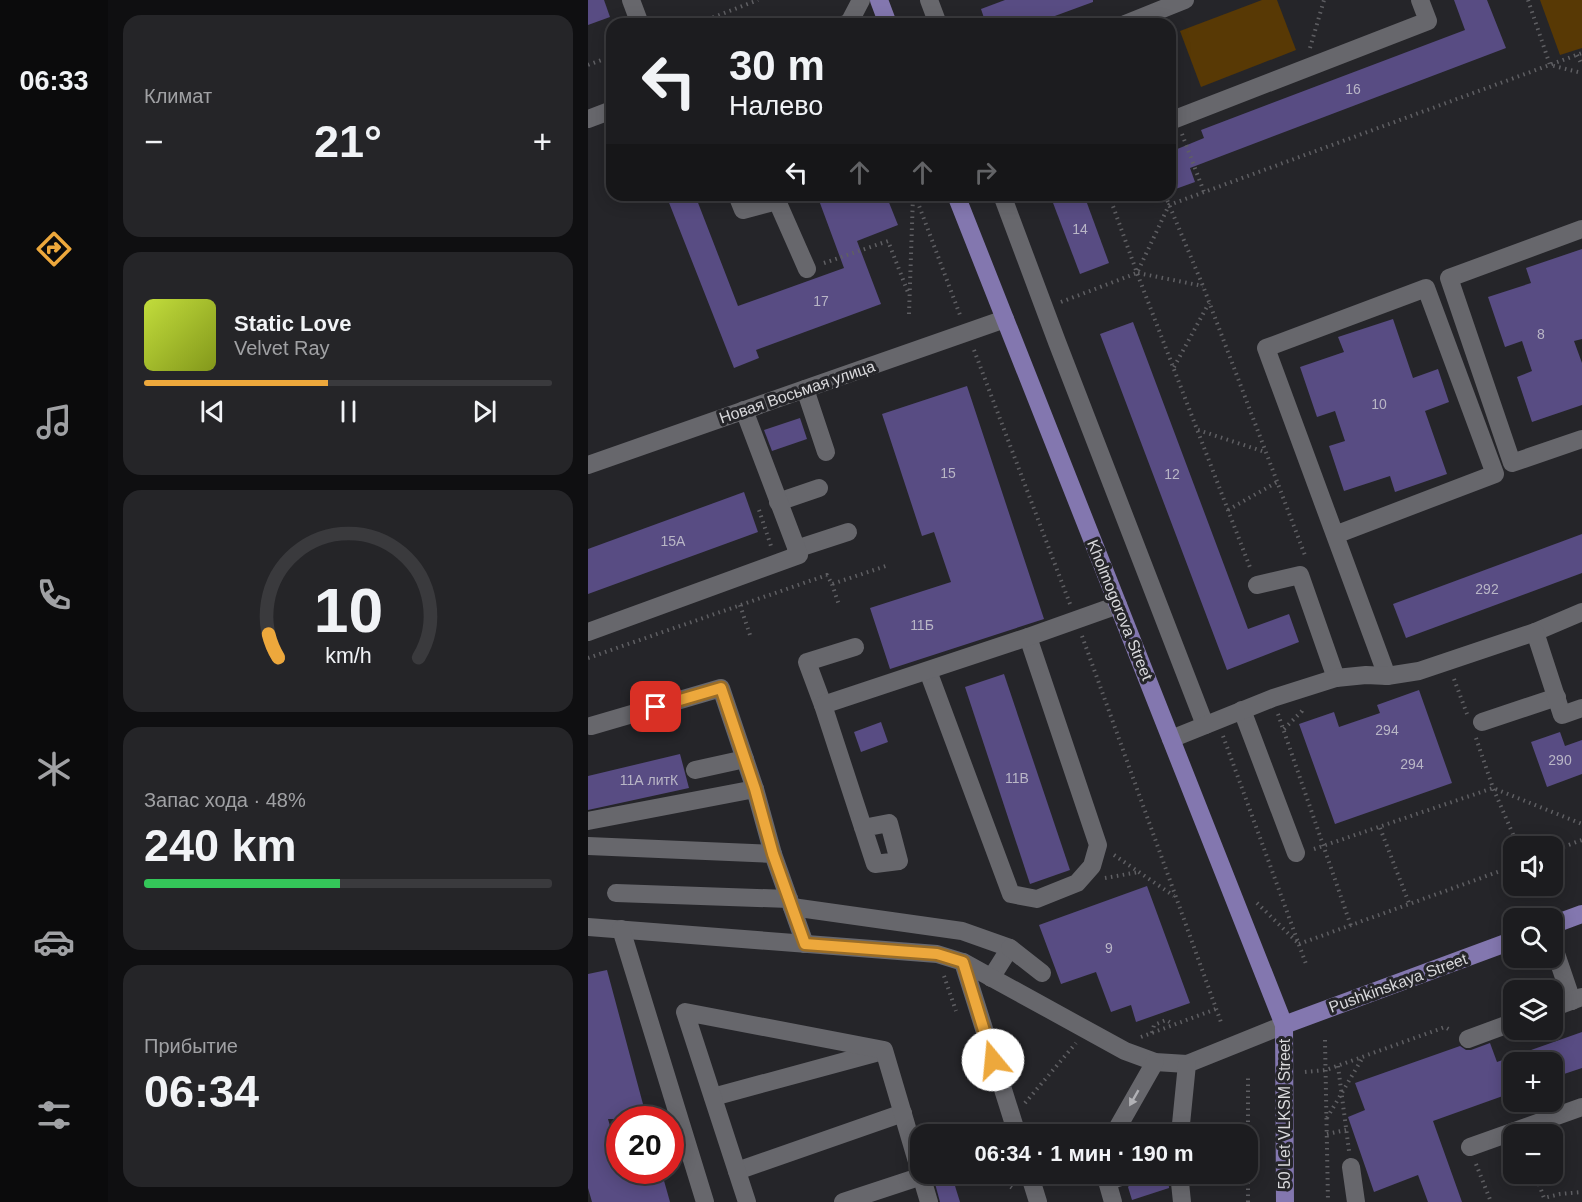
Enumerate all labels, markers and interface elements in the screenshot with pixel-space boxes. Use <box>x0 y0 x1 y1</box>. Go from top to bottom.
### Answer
icon: left <box>630 42 708 120</box>
text: 30 m <box>729 42 825 89</box>
text: 06:33 <box>19 66 89 96</box>
house number: 16 <box>1345 81 1361 97</box>
text: Климат <box>144 85 212 107</box>
text: Налево <box>729 91 823 121</box>
text: 21° <box>314 116 382 167</box>
text: − <box>144 123 163 160</box>
text: + <box>533 123 552 160</box>
icon: left <box>780 156 813 189</box>
icon: ahead <box>843 156 876 189</box>
icon: ahead <box>906 156 939 189</box>
icon: right <box>969 156 1002 189</box>
house number: 14 <box>1072 221 1088 237</box>
icon: directions <box>33 228 75 270</box>
house number: 17 <box>813 293 829 309</box>
text: Static Love <box>234 311 351 336</box>
house number: 8 <box>1537 326 1545 342</box>
text: Velvet Ray <box>234 337 330 359</box>
street label: Новая Восьмая улица <box>717 357 877 427</box>
icon: previous <box>196 395 229 428</box>
icon: pause <box>332 395 365 428</box>
icon: next <box>468 395 501 428</box>
house number: 10 <box>1371 396 1387 412</box>
icon: music <box>33 401 75 443</box>
house number: 15 <box>940 465 956 481</box>
house number: 12 <box>1164 466 1180 482</box>
house number: 15А <box>661 533 686 549</box>
street label: Kholmogorova Street <box>1084 537 1156 683</box>
icon: phone <box>33 574 75 616</box>
text: 10 <box>313 576 383 645</box>
house number: 292 <box>1475 581 1499 597</box>
house number: 11Б <box>910 617 934 633</box>
text: km/h <box>325 644 371 668</box>
pin <box>630 681 681 732</box>
icon: arrive <box>639 690 672 723</box>
house number: 294 <box>1375 722 1399 738</box>
icon: climate <box>33 748 75 790</box>
house number: 290 <box>1548 752 1572 768</box>
house number: 294 <box>1400 756 1424 772</box>
house number: 11В <box>1005 770 1029 786</box>
house number: 11А литК <box>620 772 679 788</box>
text: Запас хода · 48% <box>144 789 306 811</box>
text: 240 km <box>144 820 297 871</box>
map controls <box>1503 836 1563 1184</box>
button: sound <box>1503 836 1563 896</box>
button: search <box>1503 908 1563 968</box>
icon: car <box>33 921 75 963</box>
house number: 9 <box>1105 940 1113 956</box>
street label: Pushkinskaya Street <box>1327 950 1470 1016</box>
button: layers <box>1503 980 1563 1040</box>
position arrow <box>961 1028 1025 1092</box>
text: Прибытие <box>144 1035 238 1057</box>
street label: 50 Let VLKSM Street <box>1276 1038 1293 1189</box>
button: + <box>1503 1052 1563 1112</box>
text: 06:34 <box>144 1066 259 1117</box>
one-way arrow <box>1129 1090 1140 1106</box>
icon: filters <box>33 1094 75 1136</box>
speed limit sign: 20 <box>606 1106 684 1184</box>
button: − <box>1503 1124 1563 1184</box>
text: 06:34 · 1 мин · 190 m <box>974 1141 1194 1166</box>

